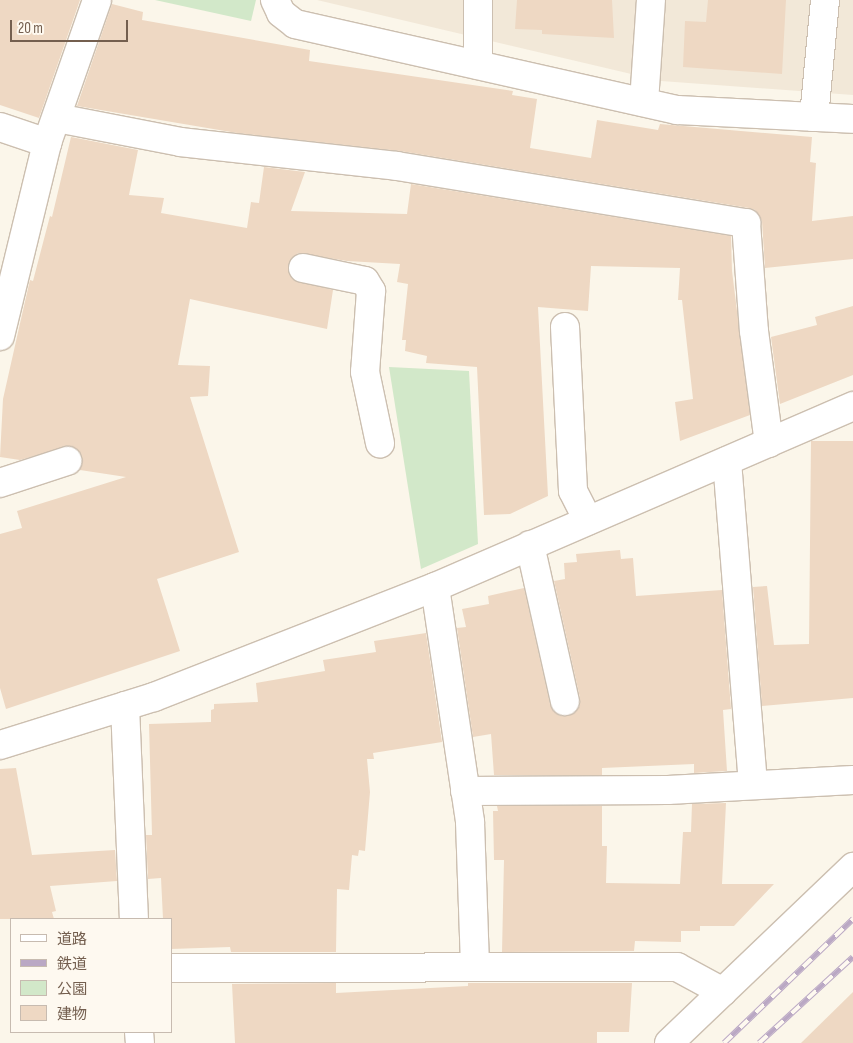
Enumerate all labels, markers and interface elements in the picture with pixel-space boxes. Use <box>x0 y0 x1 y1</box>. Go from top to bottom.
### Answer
scale bar <box>12 10 130 42</box>
text: 20 m <box>18 19 43 38</box>
legend <box>10 918 172 1033</box>
text: 道路 <box>57 930 87 949</box>
text: 鉄道 <box>57 955 87 974</box>
text: 公園 <box>57 980 87 999</box>
text: 建物 <box>57 1005 87 1024</box>

